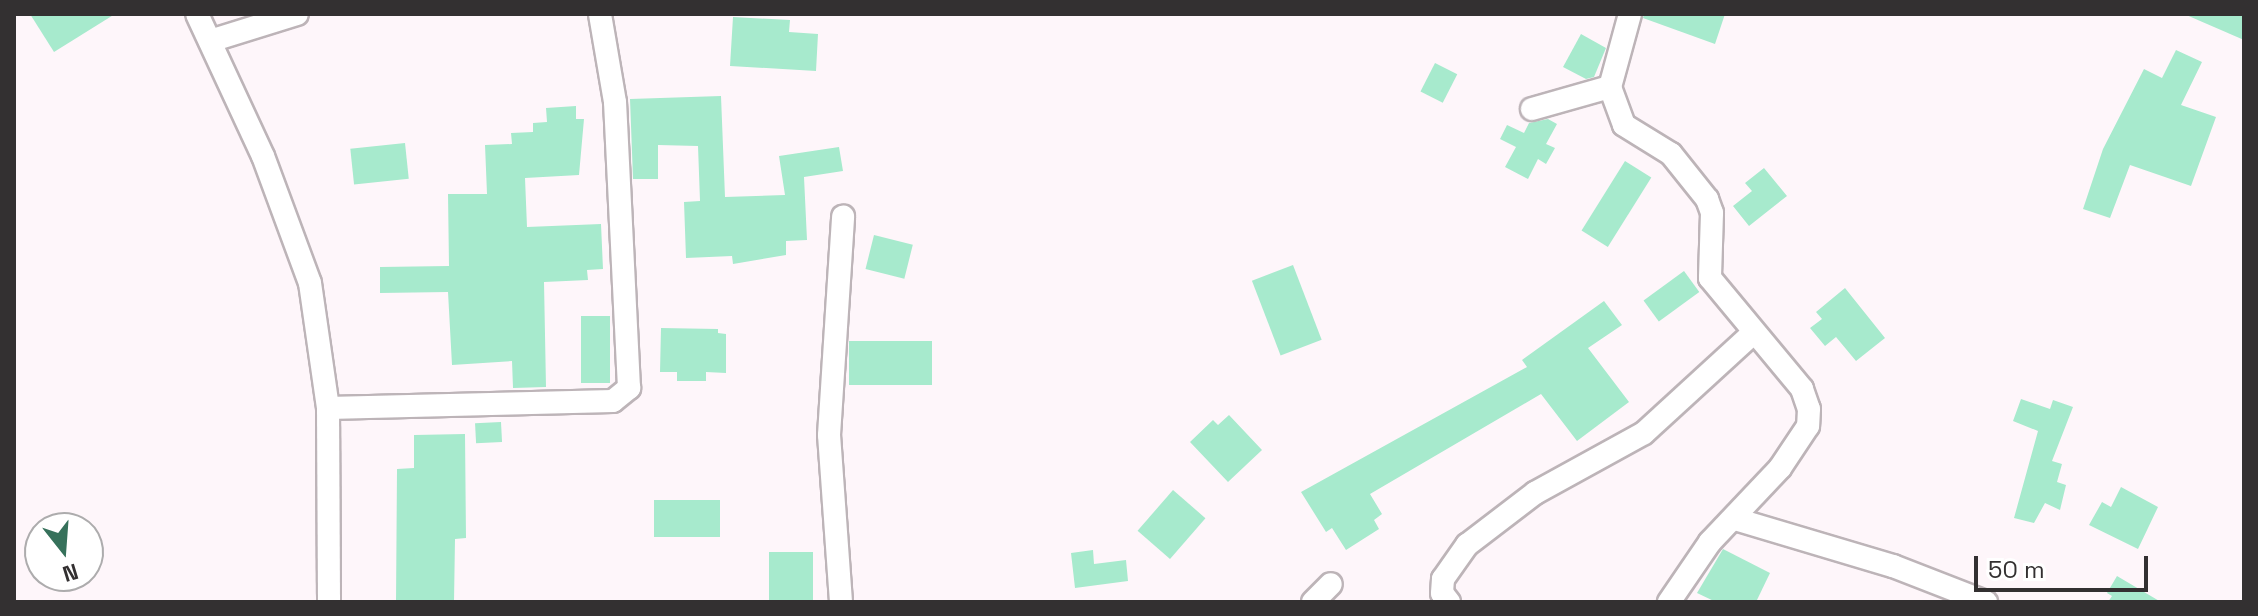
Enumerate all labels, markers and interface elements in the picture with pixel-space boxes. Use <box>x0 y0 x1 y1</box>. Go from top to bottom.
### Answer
north arrow <box>24 512 104 592</box>
scale bar <box>1978 540 2152 590</box>
text: 50 m <box>1988 554 2045 585</box>
text: N <box>59 557 82 589</box>

